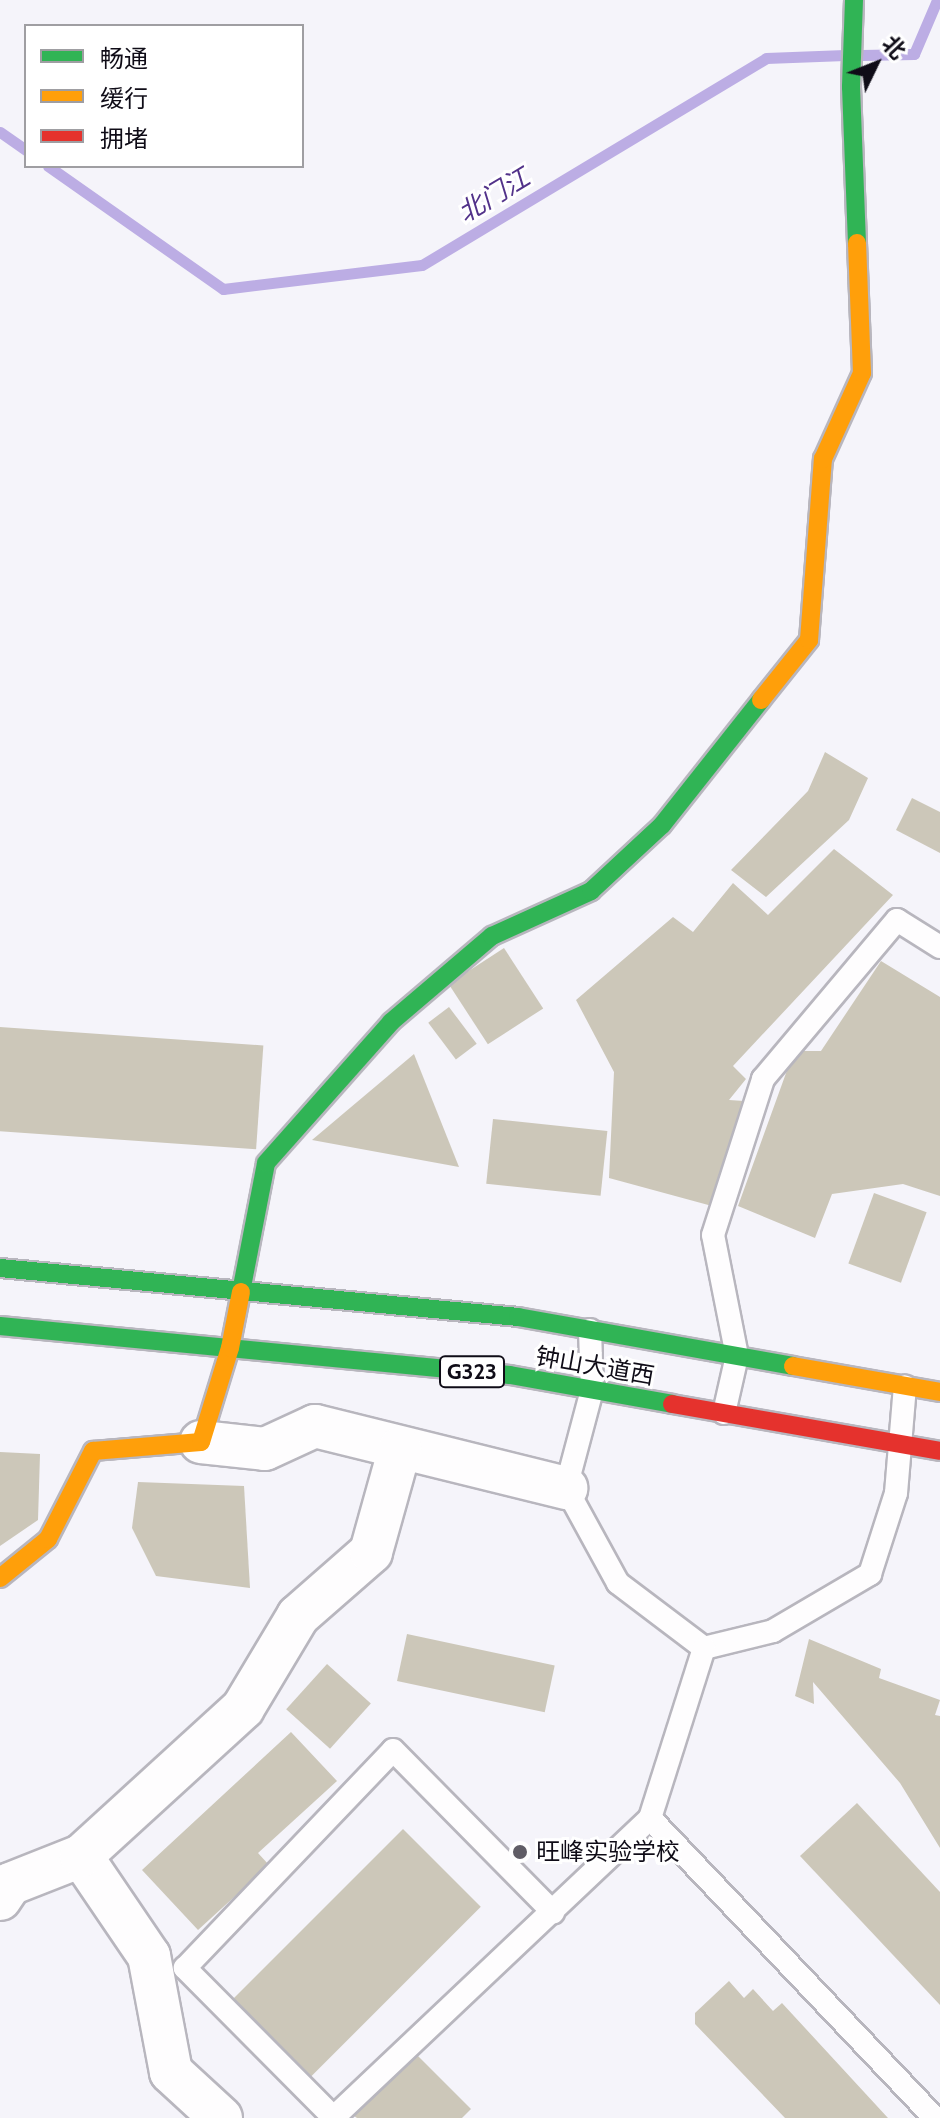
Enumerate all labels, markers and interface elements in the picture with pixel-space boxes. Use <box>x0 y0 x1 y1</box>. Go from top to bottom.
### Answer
legend <box>24 24 304 168</box>
north arrow <box>836 24 916 104</box>
text: 北 <box>877 30 911 65</box>
text: 畅通 <box>100 44 148 73</box>
text: 缓行 <box>100 84 148 113</box>
text: 拥堵 <box>100 124 148 153</box>
water label: 北门江 <box>453 163 535 229</box>
street label: 钟山大道西 <box>533 1341 657 1391</box>
road number: G323 <box>438 1354 506 1390</box>
place label: 旺峰实验学校 <box>536 1838 680 1866</box>
marker: 旺峰实验学校 <box>511 1843 529 1861</box>

